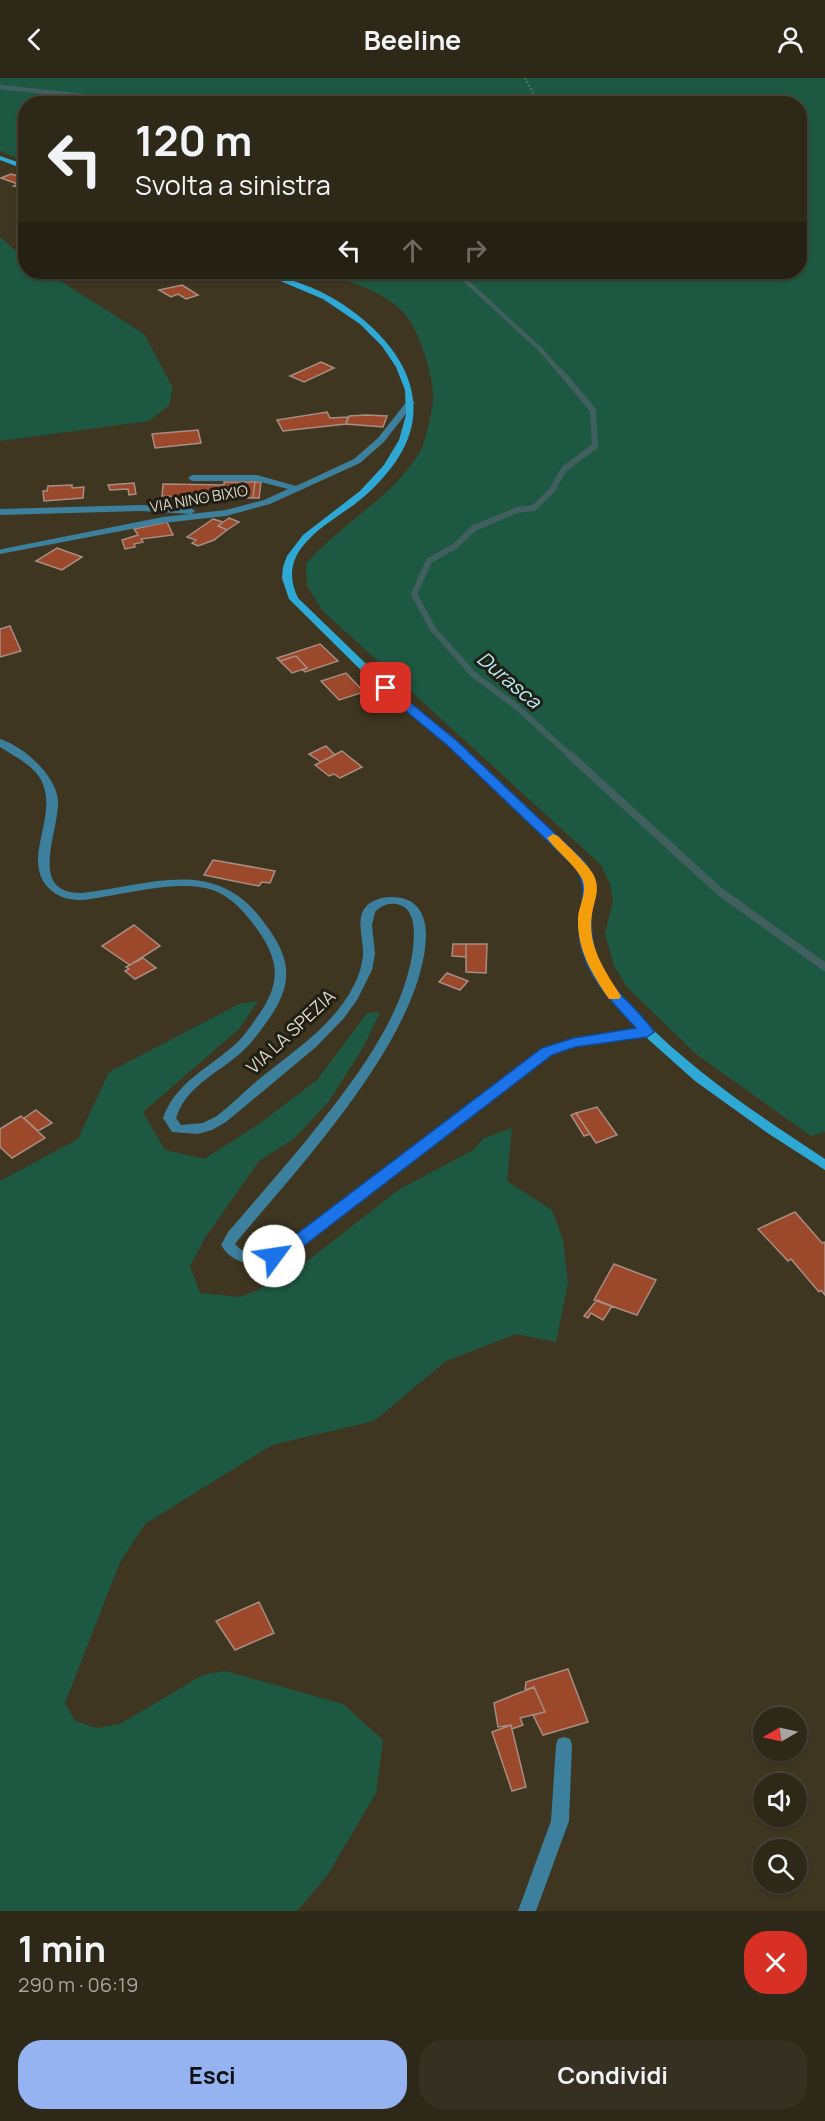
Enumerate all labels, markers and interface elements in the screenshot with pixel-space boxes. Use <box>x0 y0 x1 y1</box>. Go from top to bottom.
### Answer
text: Beeline <box>364 21 461 58</box>
icon: back <box>18 23 51 56</box>
icon: person <box>774 23 807 56</box>
text: 120 m <box>135 111 252 169</box>
icon: left <box>36 120 114 198</box>
text: Svolta a sinistra <box>135 166 331 203</box>
icon: left <box>333 234 366 267</box>
icon: ahead <box>396 234 429 267</box>
icon: right <box>459 234 492 267</box>
street label: VIA NINO BIXIO <box>148 480 250 517</box>
water label: Durasca <box>472 645 548 715</box>
pin <box>360 662 411 713</box>
icon: arrive <box>369 671 402 704</box>
street label: VIA LA SPEZIA <box>241 984 340 1079</box>
position arrow <box>242 1224 306 1288</box>
north arrow <box>753 1707 807 1761</box>
map controls <box>753 1707 807 1893</box>
button: sound <box>753 1773 807 1827</box>
button: search <box>753 1839 807 1893</box>
text: 1 min <box>18 1924 106 1973</box>
button: close <box>744 1931 807 1994</box>
text: 290 m · 06:19 <box>18 1971 138 1998</box>
button: Esci <box>18 2040 407 2109</box>
button: Condividi <box>419 2040 807 2109</box>

